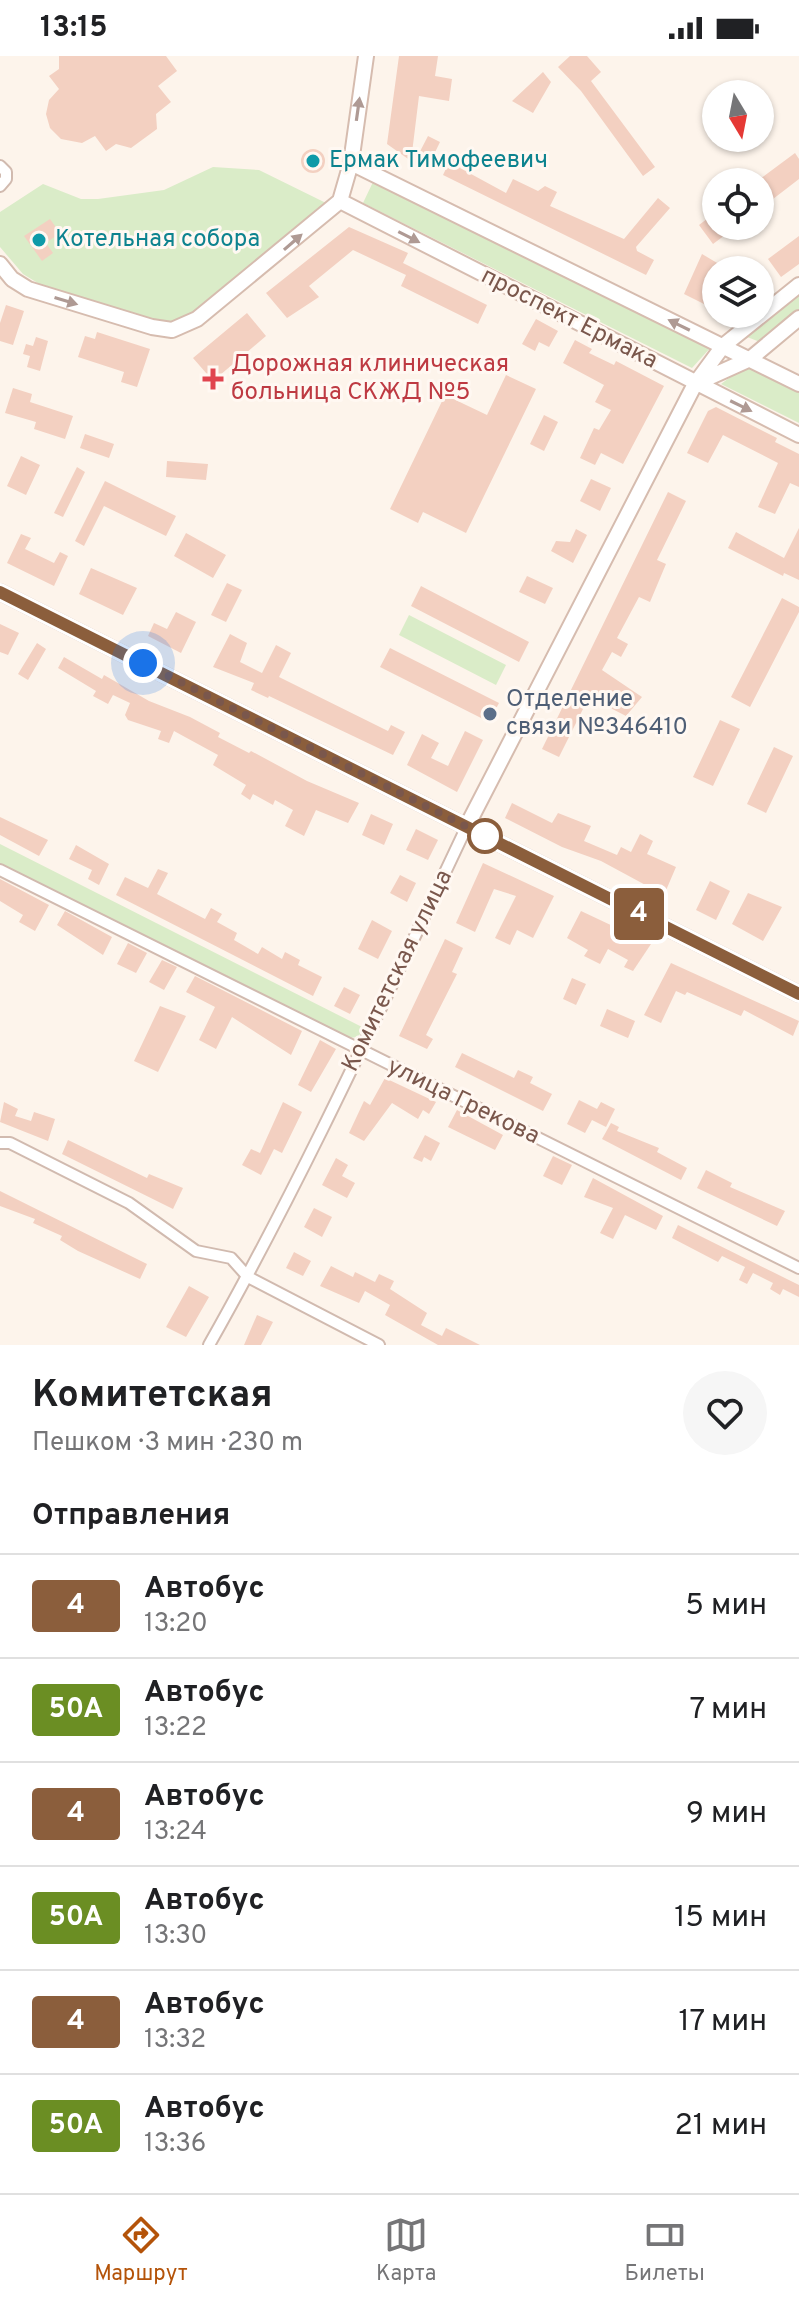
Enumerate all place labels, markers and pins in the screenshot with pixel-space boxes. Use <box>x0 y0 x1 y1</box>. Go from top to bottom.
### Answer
place label: Ермак Тимофеевич <box>329 146 548 176</box>
marker: Ермак Тимофеевич <box>304 152 322 170</box>
place label: Котельная собора <box>55 225 260 255</box>
marker: Котельная собора <box>30 231 48 249</box>
place label: Дорожная клиническая больница СКЖД №5 <box>231 350 509 408</box>
marker: Дорожная клиническая больница СКЖД №5 <box>202 368 224 390</box>
place label: Отделение связи №346410 <box>506 685 688 743</box>
marker: Отделение связи №346410 <box>481 705 499 723</box>
unlabelled marker <box>468 819 502 853</box>

